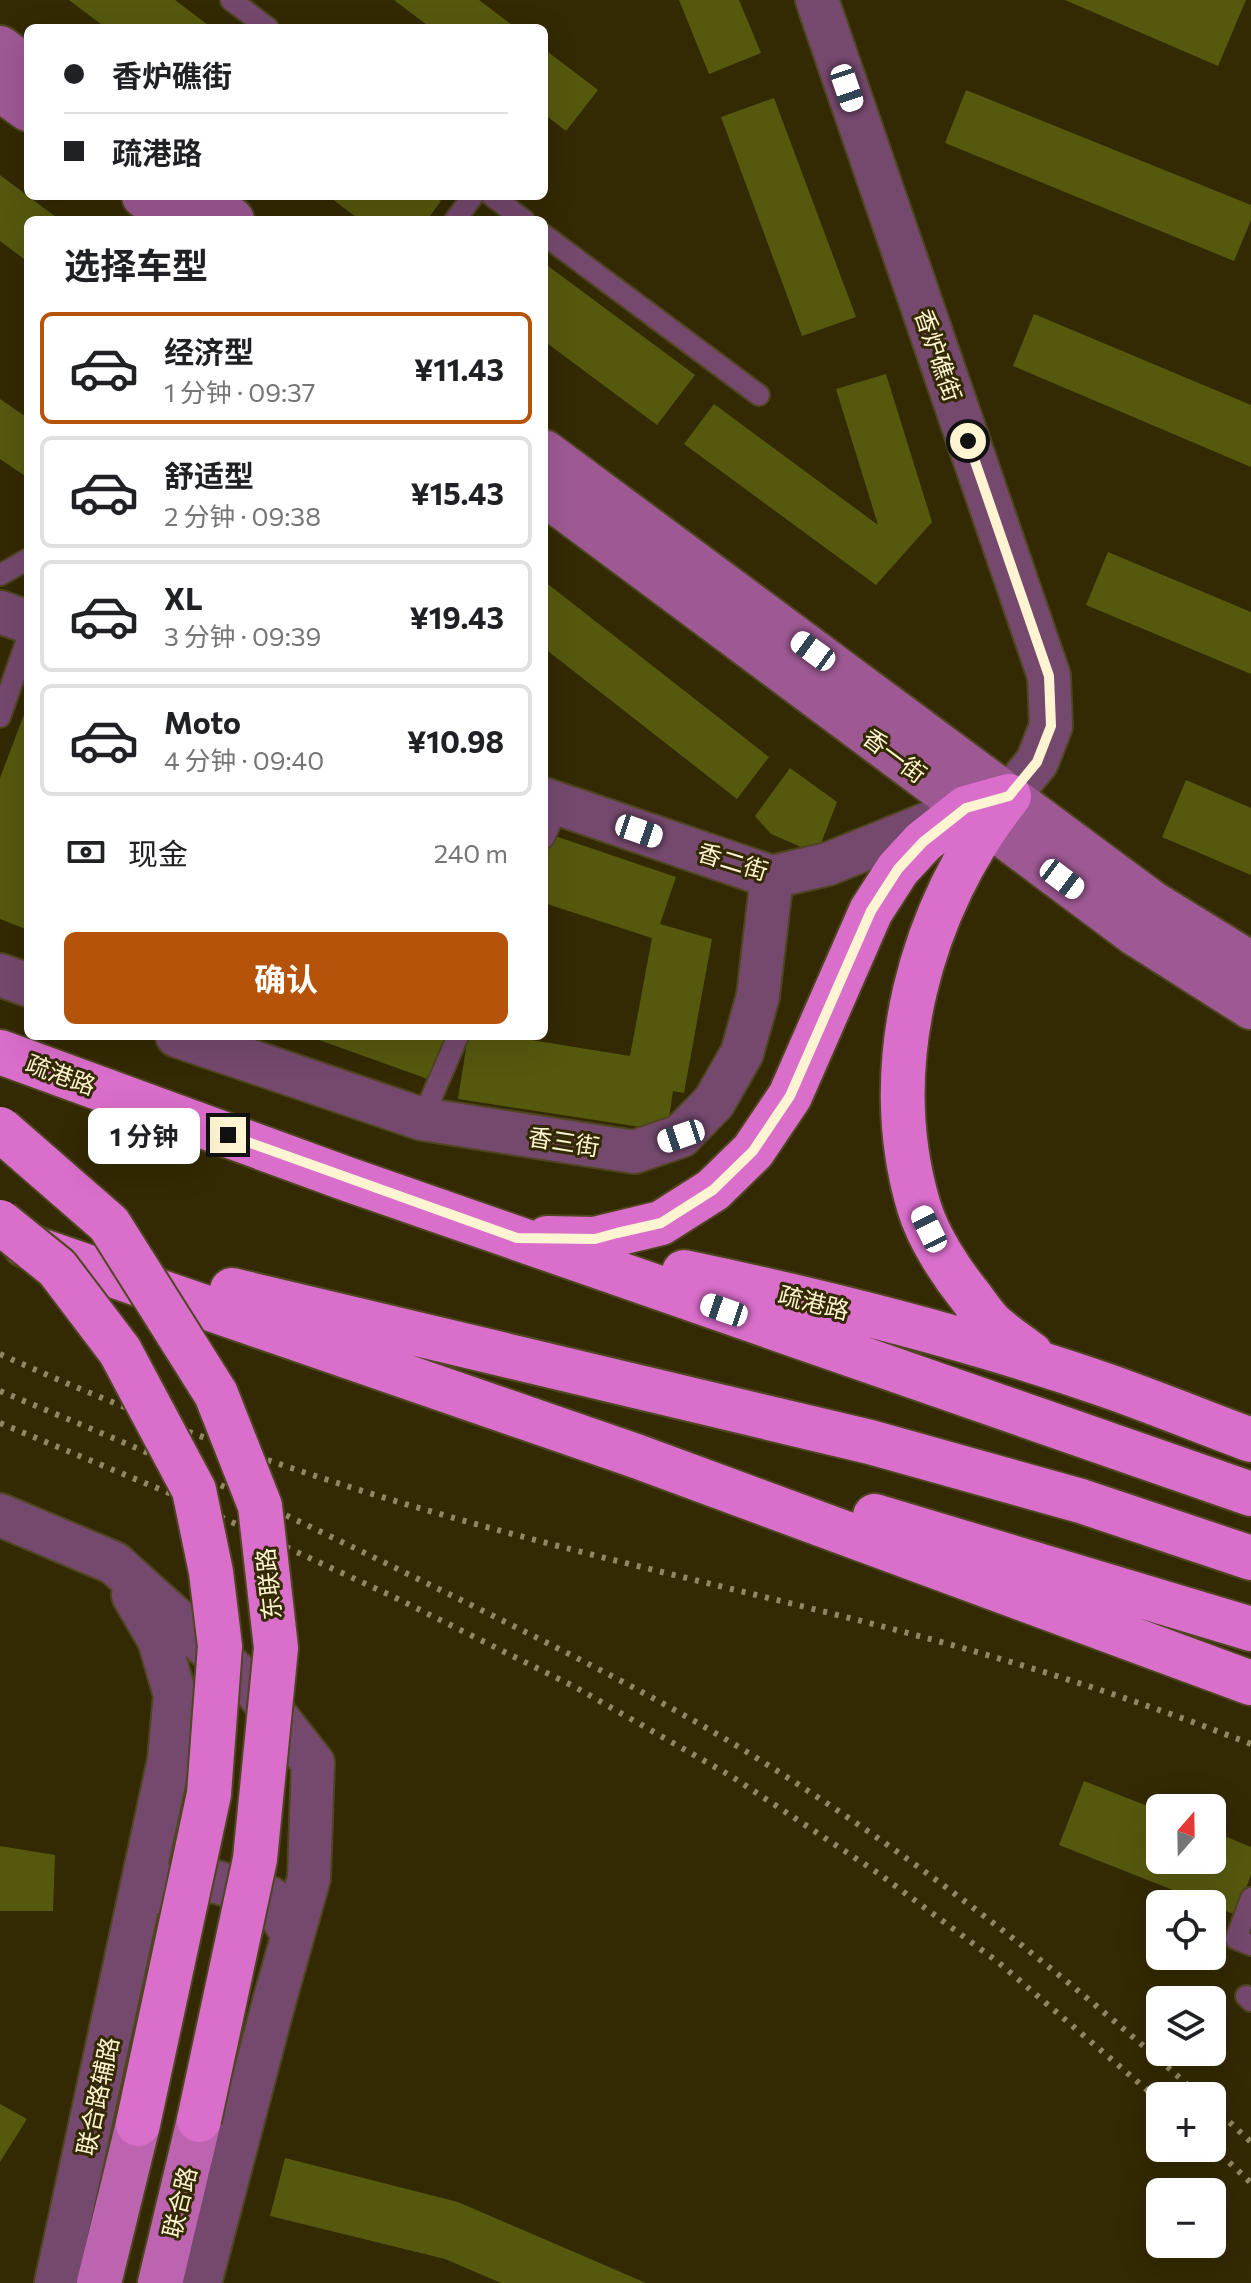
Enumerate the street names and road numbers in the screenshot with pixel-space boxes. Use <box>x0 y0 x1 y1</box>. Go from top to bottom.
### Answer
street label: 香炉礁街 <box>910 305 968 405</box>
street label: 香一街 <box>858 722 932 788</box>
street label: 香二街 <box>694 837 772 885</box>
street label: 疏港路 <box>22 1048 100 1100</box>
street label: 香三街 <box>526 1121 602 1161</box>
street label: 疏港路 <box>776 1279 852 1325</box>
street label: 东联路 <box>250 1547 286 1621</box>
street label: 联合路辅路 <box>70 2034 124 2158</box>
street label: 联合路 <box>156 2164 202 2240</box>

